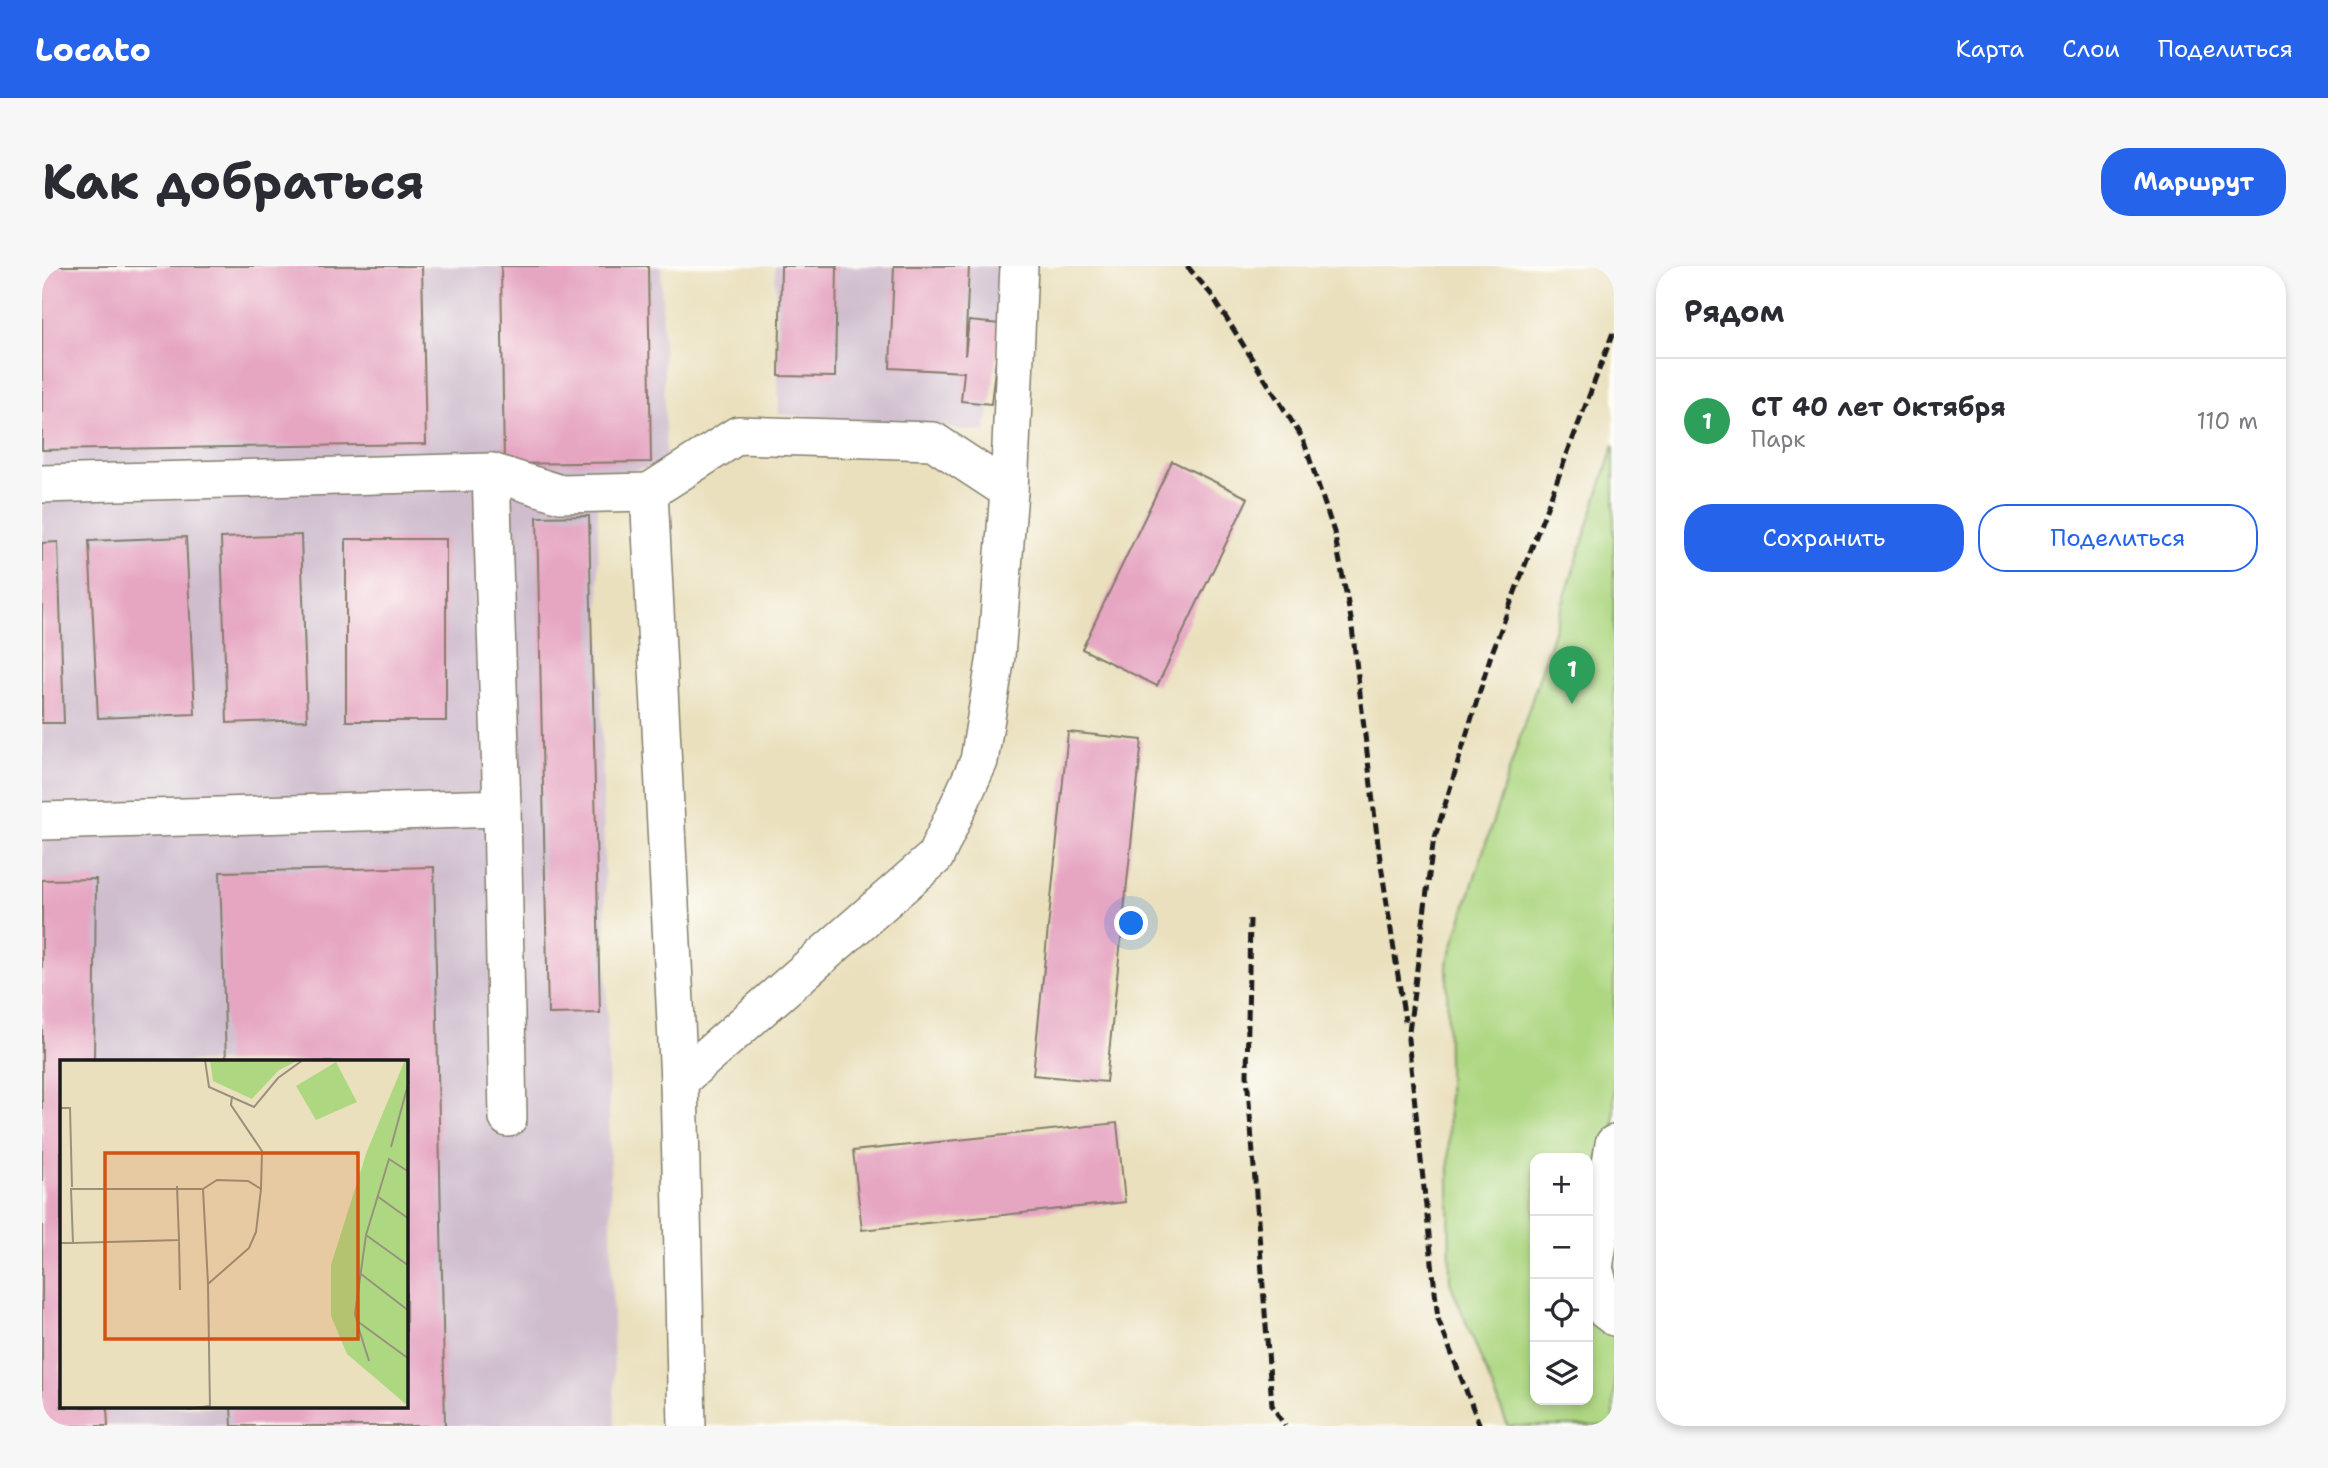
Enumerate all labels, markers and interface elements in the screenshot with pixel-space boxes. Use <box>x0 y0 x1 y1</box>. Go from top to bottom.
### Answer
text: Locato <box>35 27 151 72</box>
text: Карта <box>1956 33 2024 65</box>
text: Слои <box>2062 33 2120 65</box>
text: Поделиться <box>2158 33 2293 65</box>
button: Маршрут <box>2101 148 2286 216</box>
text: Как добраться <box>42 149 424 215</box>
text: Рядом <box>1684 291 1784 332</box>
text: СТ 40 лет Октября <box>1751 389 2006 424</box>
text: 1 <box>1702 406 1712 436</box>
text: 110 m <box>2196 406 2258 436</box>
text: Парк <box>1751 424 1806 454</box>
button: Сохранить <box>1684 504 1964 572</box>
button: Поделиться <box>1978 504 2258 572</box>
pin: 1 <box>1549 646 1595 704</box>
your location <box>1114 906 1148 940</box>
inset map <box>60 1060 408 1408</box>
map controls <box>1530 1153 1593 1405</box>
button: + <box>1530 1153 1593 1216</box>
button: − <box>1530 1216 1593 1279</box>
button: locate <box>1530 1279 1593 1342</box>
button: layers <box>1530 1342 1593 1405</box>

